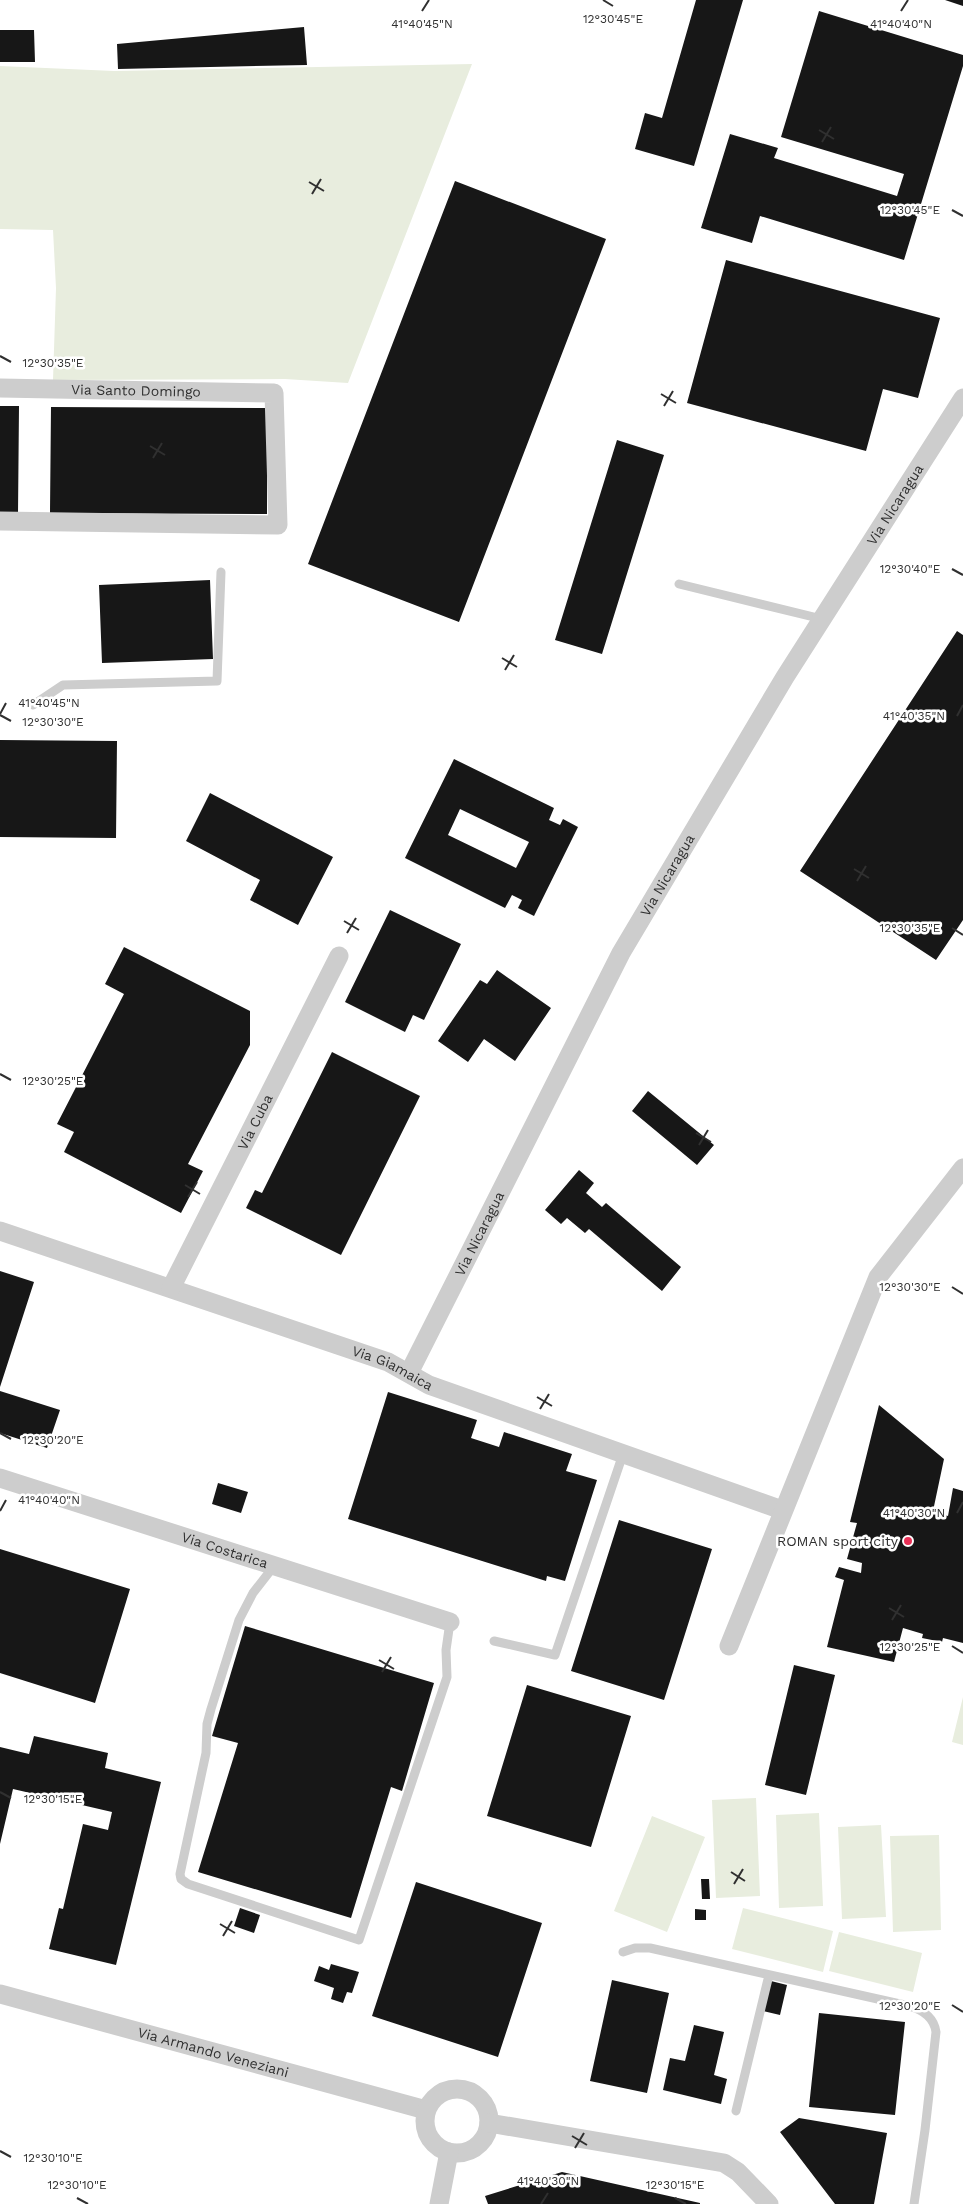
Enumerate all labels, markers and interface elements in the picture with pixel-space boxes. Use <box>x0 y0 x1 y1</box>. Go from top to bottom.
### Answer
text: 12°30'45"E <box>583 12 643 26</box>
text: 41°40'45"N <box>391 17 453 31</box>
text: 41°40'40"N <box>870 17 932 31</box>
text: 12°30'45"E <box>880 203 940 217</box>
text: 12°30'35"E <box>23 356 84 370</box>
street label: Via Santo Domingo <box>71 381 201 400</box>
street label: Via Nicaragua <box>863 461 927 548</box>
text: 12°30'40"E <box>880 562 941 576</box>
text: 41°40'45"N <box>18 696 80 710</box>
text: 41°40'35"N <box>883 709 945 723</box>
text: 12°30'30"E <box>22 715 84 729</box>
street label: Via Nicaragua <box>637 831 698 919</box>
text: 12°30'35"E <box>880 921 941 935</box>
text: 12°30'25"E <box>23 1074 84 1088</box>
street label: Via Cuba <box>234 1092 276 1152</box>
street label: Via Nicaragua <box>451 1189 507 1279</box>
text: 12°30'30"E <box>879 1280 941 1294</box>
street label: Via Giamaica <box>350 1342 436 1394</box>
text: 12°30'20"E <box>22 1433 84 1447</box>
text: 41°40'40"N <box>18 1493 80 1507</box>
text: 41°40'30"N <box>883 1506 945 1520</box>
street label: Via Costarica <box>180 1529 270 1571</box>
place label: ROMAN sport city <box>777 1533 899 1549</box>
marker: ROMAN sport city <box>902 1535 914 1547</box>
text: 12°30'25"E <box>880 1640 941 1654</box>
text: 12°30'15"E <box>24 1792 83 1806</box>
text: 12°30'20"E <box>879 1999 941 2013</box>
street label: Via Armando Veneziani <box>136 2024 291 2080</box>
text: 12°30'10"E <box>23 2151 83 2165</box>
text: 41°40'30"N <box>517 2174 579 2188</box>
text: 12°30'10"E <box>47 2178 107 2192</box>
text: 12°30'15"E <box>646 2178 705 2192</box>

